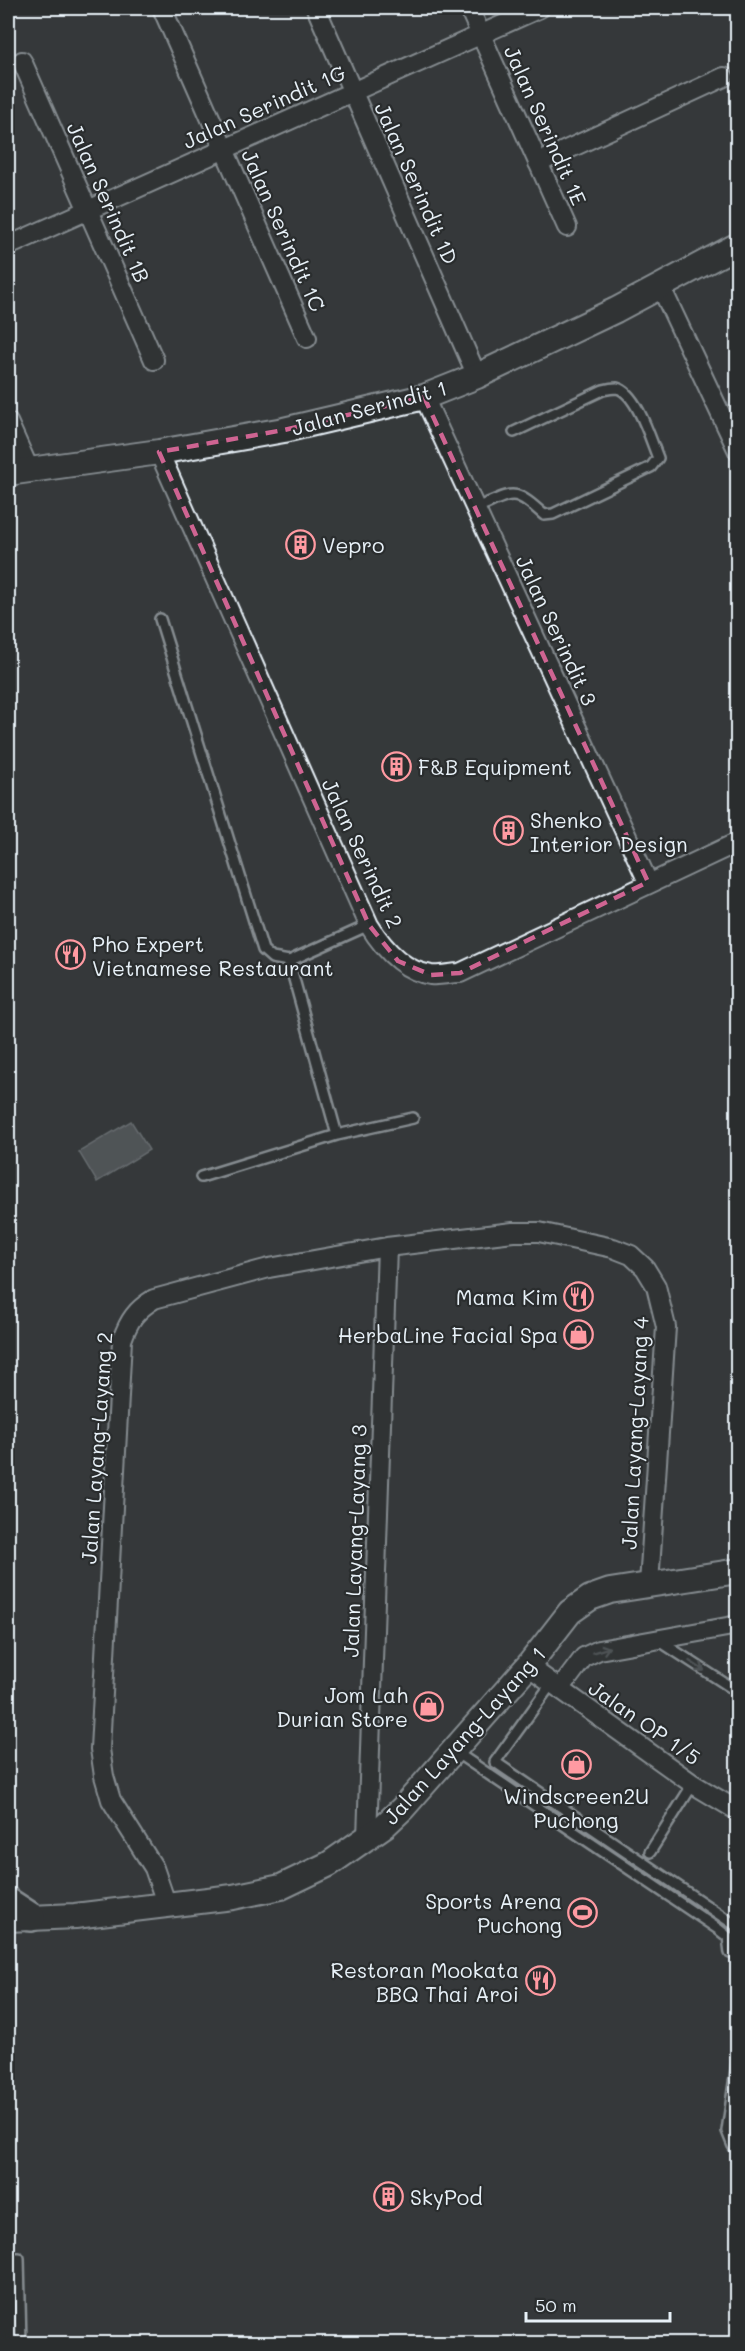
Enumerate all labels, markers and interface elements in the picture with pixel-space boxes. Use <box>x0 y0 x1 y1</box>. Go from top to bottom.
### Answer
street label: Jalan Serindit 1E <box>499 41 593 209</box>
street label: Jalan Serindit 1G <box>178 58 350 154</box>
street label: Jalan Serindit 1D <box>369 98 465 268</box>
street label: Jalan Serindit 1B <box>62 118 156 286</box>
street label: Jalan Serindit 1C <box>236 145 332 315</box>
street label: Jalan Serindit 1 <box>288 373 450 441</box>
building icon: Vepro <box>285 528 317 560</box>
place label: Vepro <box>322 531 384 558</box>
street label: Jalan Serindit 3 <box>510 551 604 709</box>
building icon: F&B Equipment <box>381 750 413 782</box>
place label: F&B Equipment <box>418 753 572 780</box>
street label: Jalan Serindit 2 <box>317 774 409 932</box>
place label: Shenko Interior Design <box>530 806 688 857</box>
building icon: Shenko Interior Design <box>493 815 525 847</box>
place label: Pho Expert Vietnamese Restaurant <box>92 930 334 981</box>
restaurant icon: Pho Expert Vietnamese Restaurant <box>55 939 87 971</box>
restaurant icon: Mama Kim <box>563 1280 595 1312</box>
place label: Mama Kim <box>456 1283 558 1310</box>
street label: Jalan Layang-Layang 4 <box>614 1315 654 1550</box>
shop icon: HerbaLine Facial Spa <box>563 1318 595 1350</box>
place label: HerbaLine Facial Spa <box>338 1321 558 1348</box>
street label: Jalan Layang-Layang 2 <box>74 1331 118 1565</box>
street label: Jalan Layang-Layang 3 <box>336 1424 372 1658</box>
street label: Jalan Layang-Layang 1 <box>377 1640 551 1830</box>
one-way arrow <box>591 1644 610 1655</box>
one-way arrow <box>688 1659 705 1672</box>
street label: Jalan OP 1/5 <box>584 1674 706 1770</box>
place label: Jom Lah Durian Store <box>277 1681 408 1732</box>
shop icon: Jom Lah Durian Store <box>413 1690 445 1722</box>
shop icon: Windscreen2U Puchong <box>560 1748 592 1780</box>
place label: Windscreen2U Puchong <box>503 1782 649 1833</box>
place label: Sports Arena Puchong <box>425 1887 562 1938</box>
sports icon: Sports Arena Puchong <box>567 1896 599 1928</box>
place label: Restoran Mookata BBQ Thai Aroi <box>330 1956 519 2007</box>
restaurant icon: Restoran Mookata BBQ Thai Aroi <box>524 1965 556 1997</box>
building icon: SkyPod <box>373 2180 405 2212</box>
place label: SkyPod <box>410 2183 483 2210</box>
scale bar <box>526 2285 670 2323</box>
text: 50 m <box>535 2293 577 2317</box>

